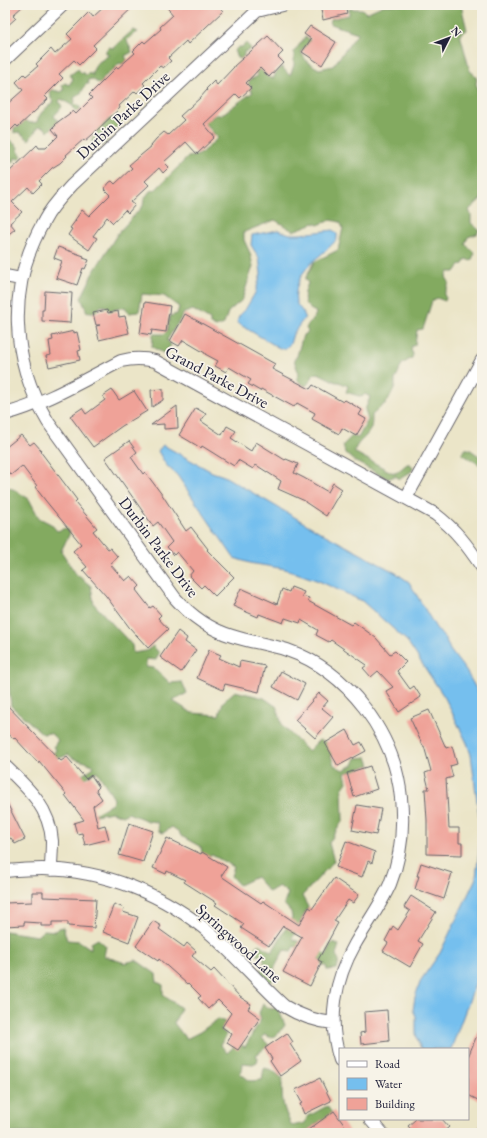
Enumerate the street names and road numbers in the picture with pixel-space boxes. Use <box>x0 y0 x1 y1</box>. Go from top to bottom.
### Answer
street label: Durbin Parke Drive <box>72 66 174 164</box>
street label: Grand Parke Drive <box>162 341 272 413</box>
street label: Durbin Parke Drive <box>114 493 204 601</box>
street label: Springwood Lane <box>192 899 286 987</box>

